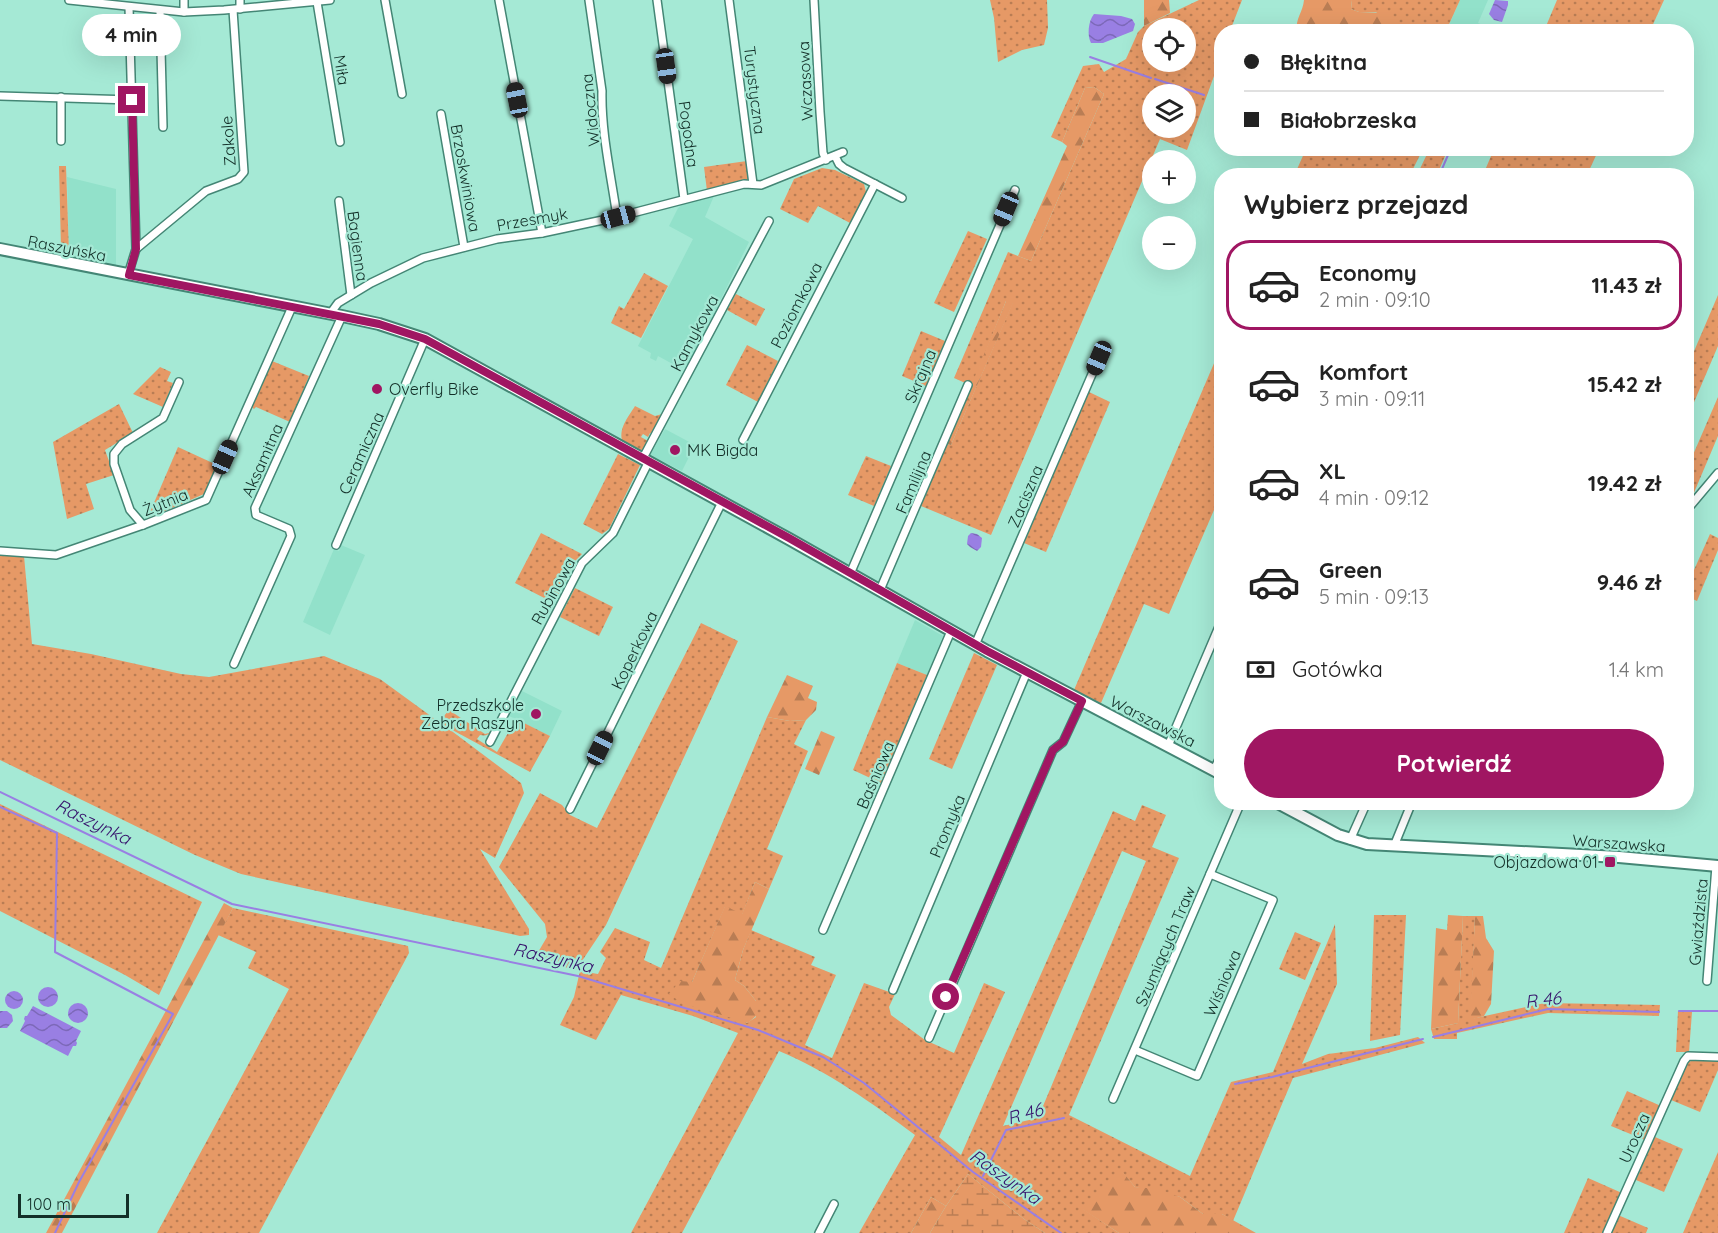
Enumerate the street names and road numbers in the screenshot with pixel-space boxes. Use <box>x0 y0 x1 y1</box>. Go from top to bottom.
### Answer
street label: Wczasowa <box>793 41 817 121</box>
street label: Turystyczna <box>740 45 770 135</box>
street label: Miła <box>330 54 354 86</box>
street label: Widoczna <box>576 73 604 147</box>
street label: Pogodna <box>674 99 704 169</box>
street label: Zakole <box>216 115 240 167</box>
street label: Brzoskwiniowa <box>447 122 485 234</box>
street label: Przesmyk <box>495 203 569 235</box>
street label: Bagienna <box>343 210 373 282</box>
street label: Raszyńska <box>26 231 108 265</box>
street label: Poziomkowa <box>766 259 826 351</box>
street label: Kamykowa <box>666 291 722 375</box>
street label: Skrajna <box>900 346 940 406</box>
street label: Ceramiczna <box>334 409 388 497</box>
street label: Aksamitna <box>237 420 287 500</box>
street label: Familijna <box>891 447 935 517</box>
street label: Zaciszna <box>1003 462 1047 530</box>
street label: Żytnia <box>139 484 191 520</box>
street label: Rubinowa <box>526 554 580 628</box>
street label: Koperkowa <box>606 608 662 692</box>
street label: Warszawska <box>1107 691 1199 751</box>
street label: Baśniowa <box>852 738 898 812</box>
street label: Promyka <box>925 791 969 861</box>
street label: Warszawska <box>1572 830 1666 856</box>
street label: Gwiaździsta <box>1684 878 1712 966</box>
street label: Szumiących Traw <box>1131 883 1199 1009</box>
street label: Wiśniowa <box>1199 947 1245 1019</box>
street label: Urocza <box>1614 1110 1654 1166</box>

